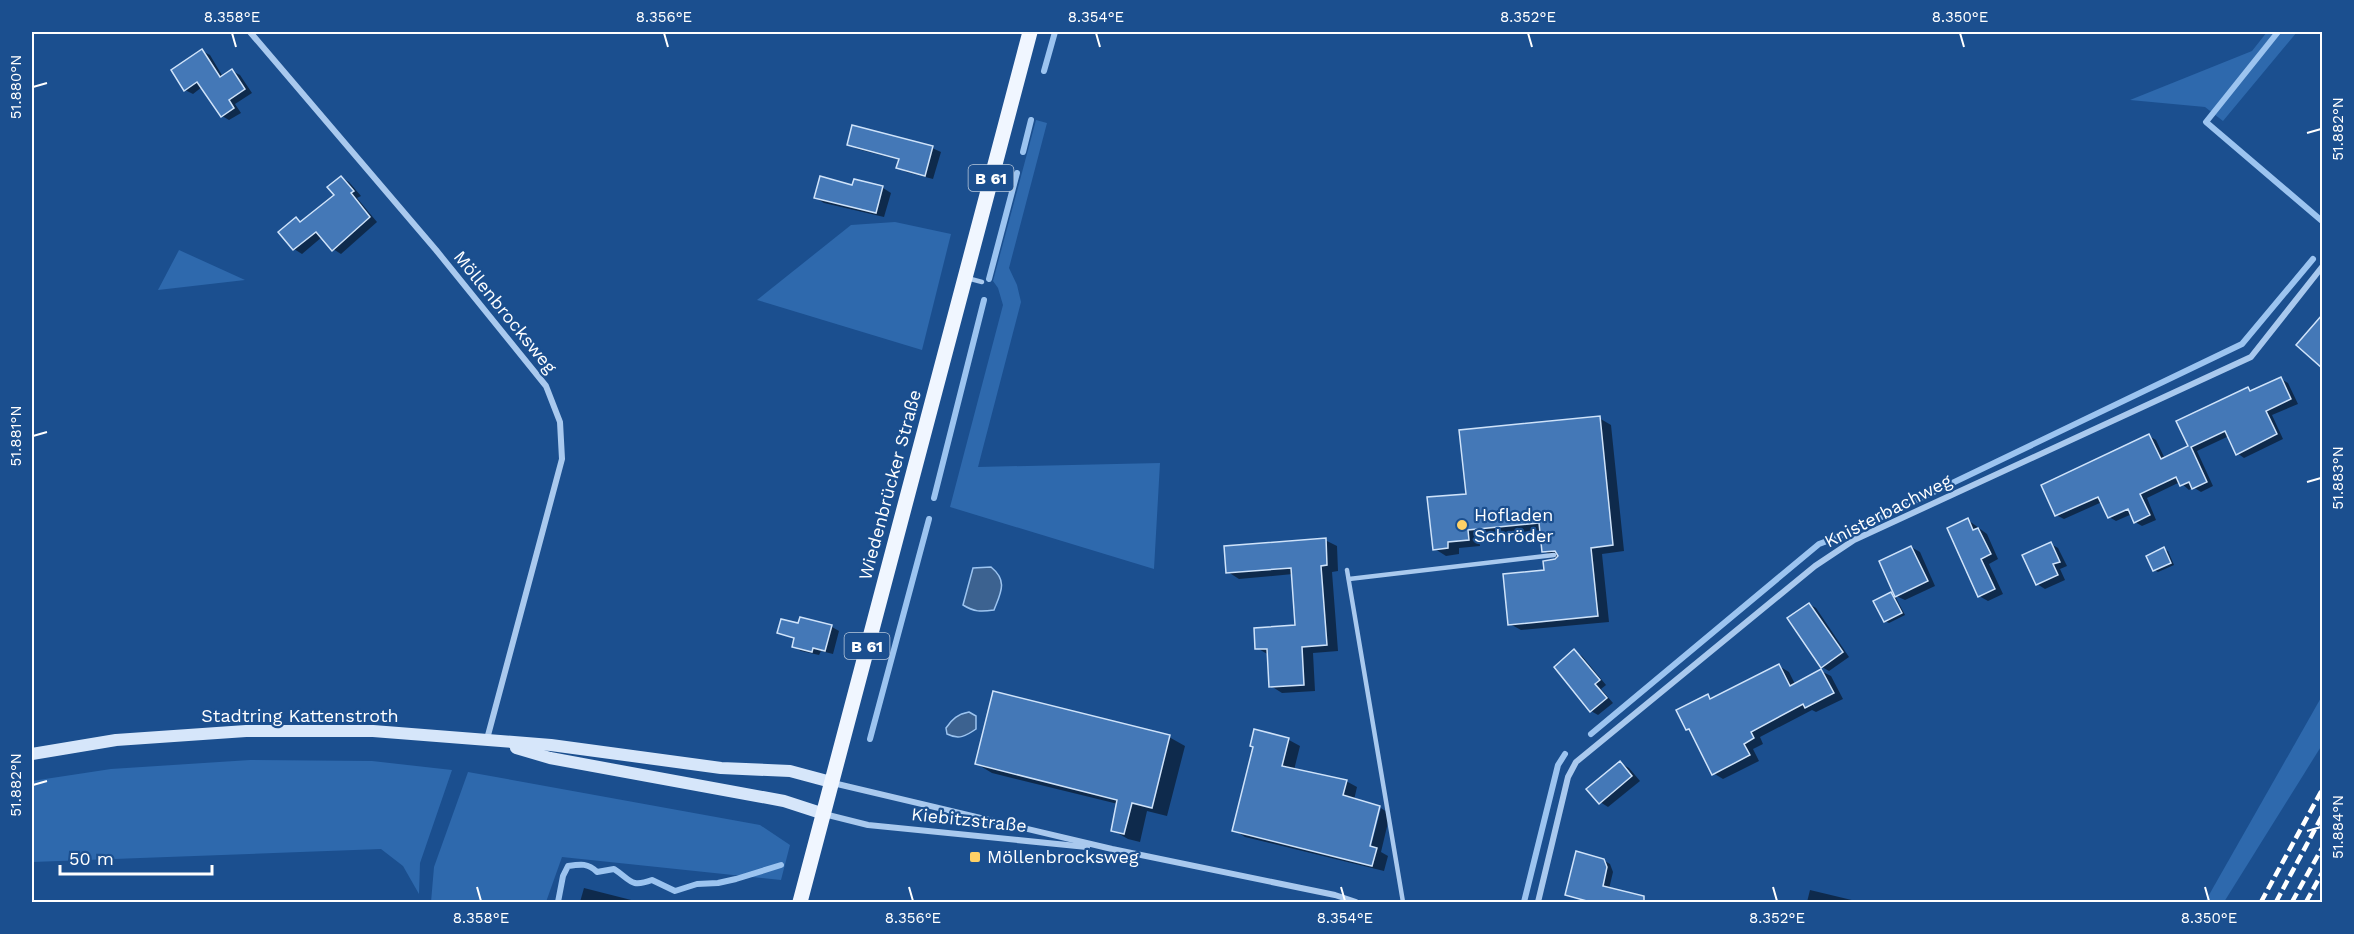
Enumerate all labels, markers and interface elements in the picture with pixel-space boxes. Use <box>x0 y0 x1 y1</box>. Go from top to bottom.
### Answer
text: 8.358°E <box>204 8 260 26</box>
text: 8.356°E <box>636 8 692 26</box>
text: 8.354°E <box>1068 8 1124 26</box>
text: 8.352°E <box>1500 8 1556 26</box>
text: 8.350°E <box>1932 8 1988 26</box>
text: 51.880°N <box>7 55 25 119</box>
text: 51.882°N <box>2329 97 2347 161</box>
road number: B 61 <box>968 165 1014 191</box>
street label: Möllenbrocksweg <box>450 246 561 377</box>
street label: Wiedenbrücker Straße <box>854 387 925 582</box>
text: 51.881°N <box>7 406 25 466</box>
text: 51.883°N <box>2329 446 2347 510</box>
street label: Knisterbachweg <box>1821 469 1955 552</box>
place label: Hofladen Schröder <box>1474 504 1554 546</box>
marker: Hofladen Schröder <box>1455 518 1469 532</box>
road number: B 61 <box>844 633 890 659</box>
street label: Stadtring Kattenstroth <box>201 705 399 726</box>
text: 51.882°N <box>7 753 25 817</box>
text: 51.884°N <box>2329 795 2347 859</box>
street label: Kiebitzstraße <box>910 803 1028 836</box>
scale bar <box>60 838 212 876</box>
place label: Möllenbrocksweg <box>987 846 1139 867</box>
text: 50 m <box>69 848 114 869</box>
marker: Möllenbrocksweg <box>968 850 982 864</box>
text: 8.358°E <box>453 909 509 927</box>
text: 8.356°E <box>885 909 941 927</box>
text: 8.354°E <box>1317 909 1373 927</box>
text: 8.352°E <box>1749 909 1805 927</box>
text: 8.350°E <box>2181 909 2237 927</box>

